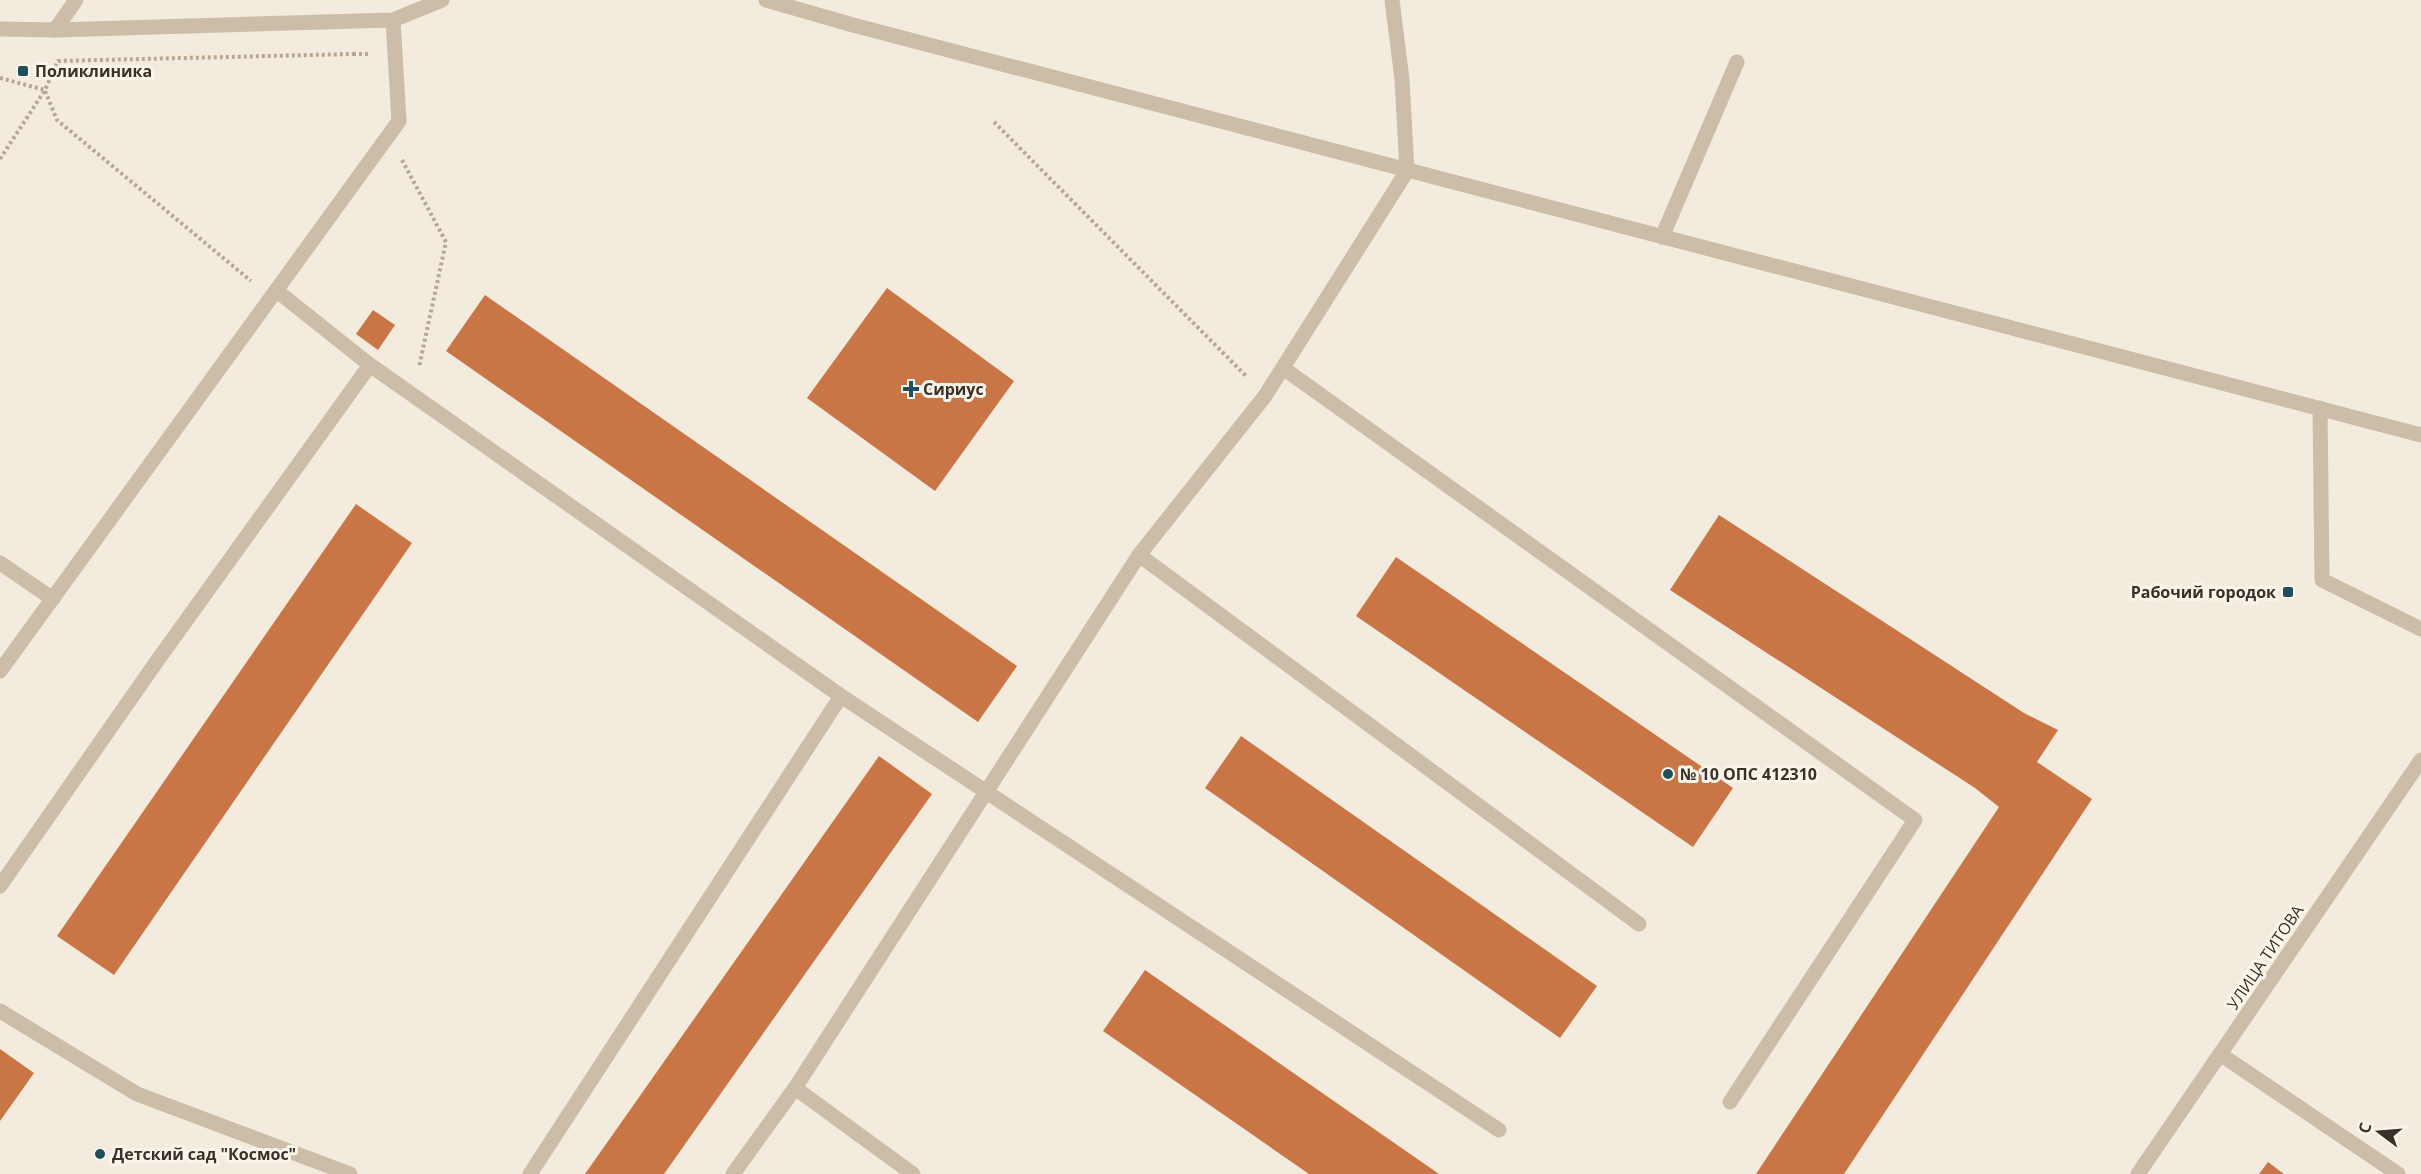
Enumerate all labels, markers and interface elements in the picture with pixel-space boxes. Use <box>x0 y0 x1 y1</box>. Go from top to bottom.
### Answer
place label: Поликлиника <box>35 60 152 82</box>
marker: Поликлиника <box>16 64 30 78</box>
place label: Сириус <box>923 378 984 400</box>
marker: Сириус <box>904 382 918 396</box>
place label: Рабочий городок <box>2131 581 2276 603</box>
marker: Рабочий городок <box>2281 585 2295 599</box>
place label: № 10 ОПС 412310 <box>1680 763 1817 785</box>
marker: № 10 ОПС 412310 <box>1661 767 1675 781</box>
street label: УЛИЦА ТИТОВА <box>2222 900 2309 1014</box>
north arrow <box>2349 1102 2409 1162</box>
text: С <box>2353 1120 2377 1136</box>
place label: Детский сад "Космос" <box>112 1143 296 1165</box>
marker: Детский сад "Космос" <box>93 1147 107 1161</box>

